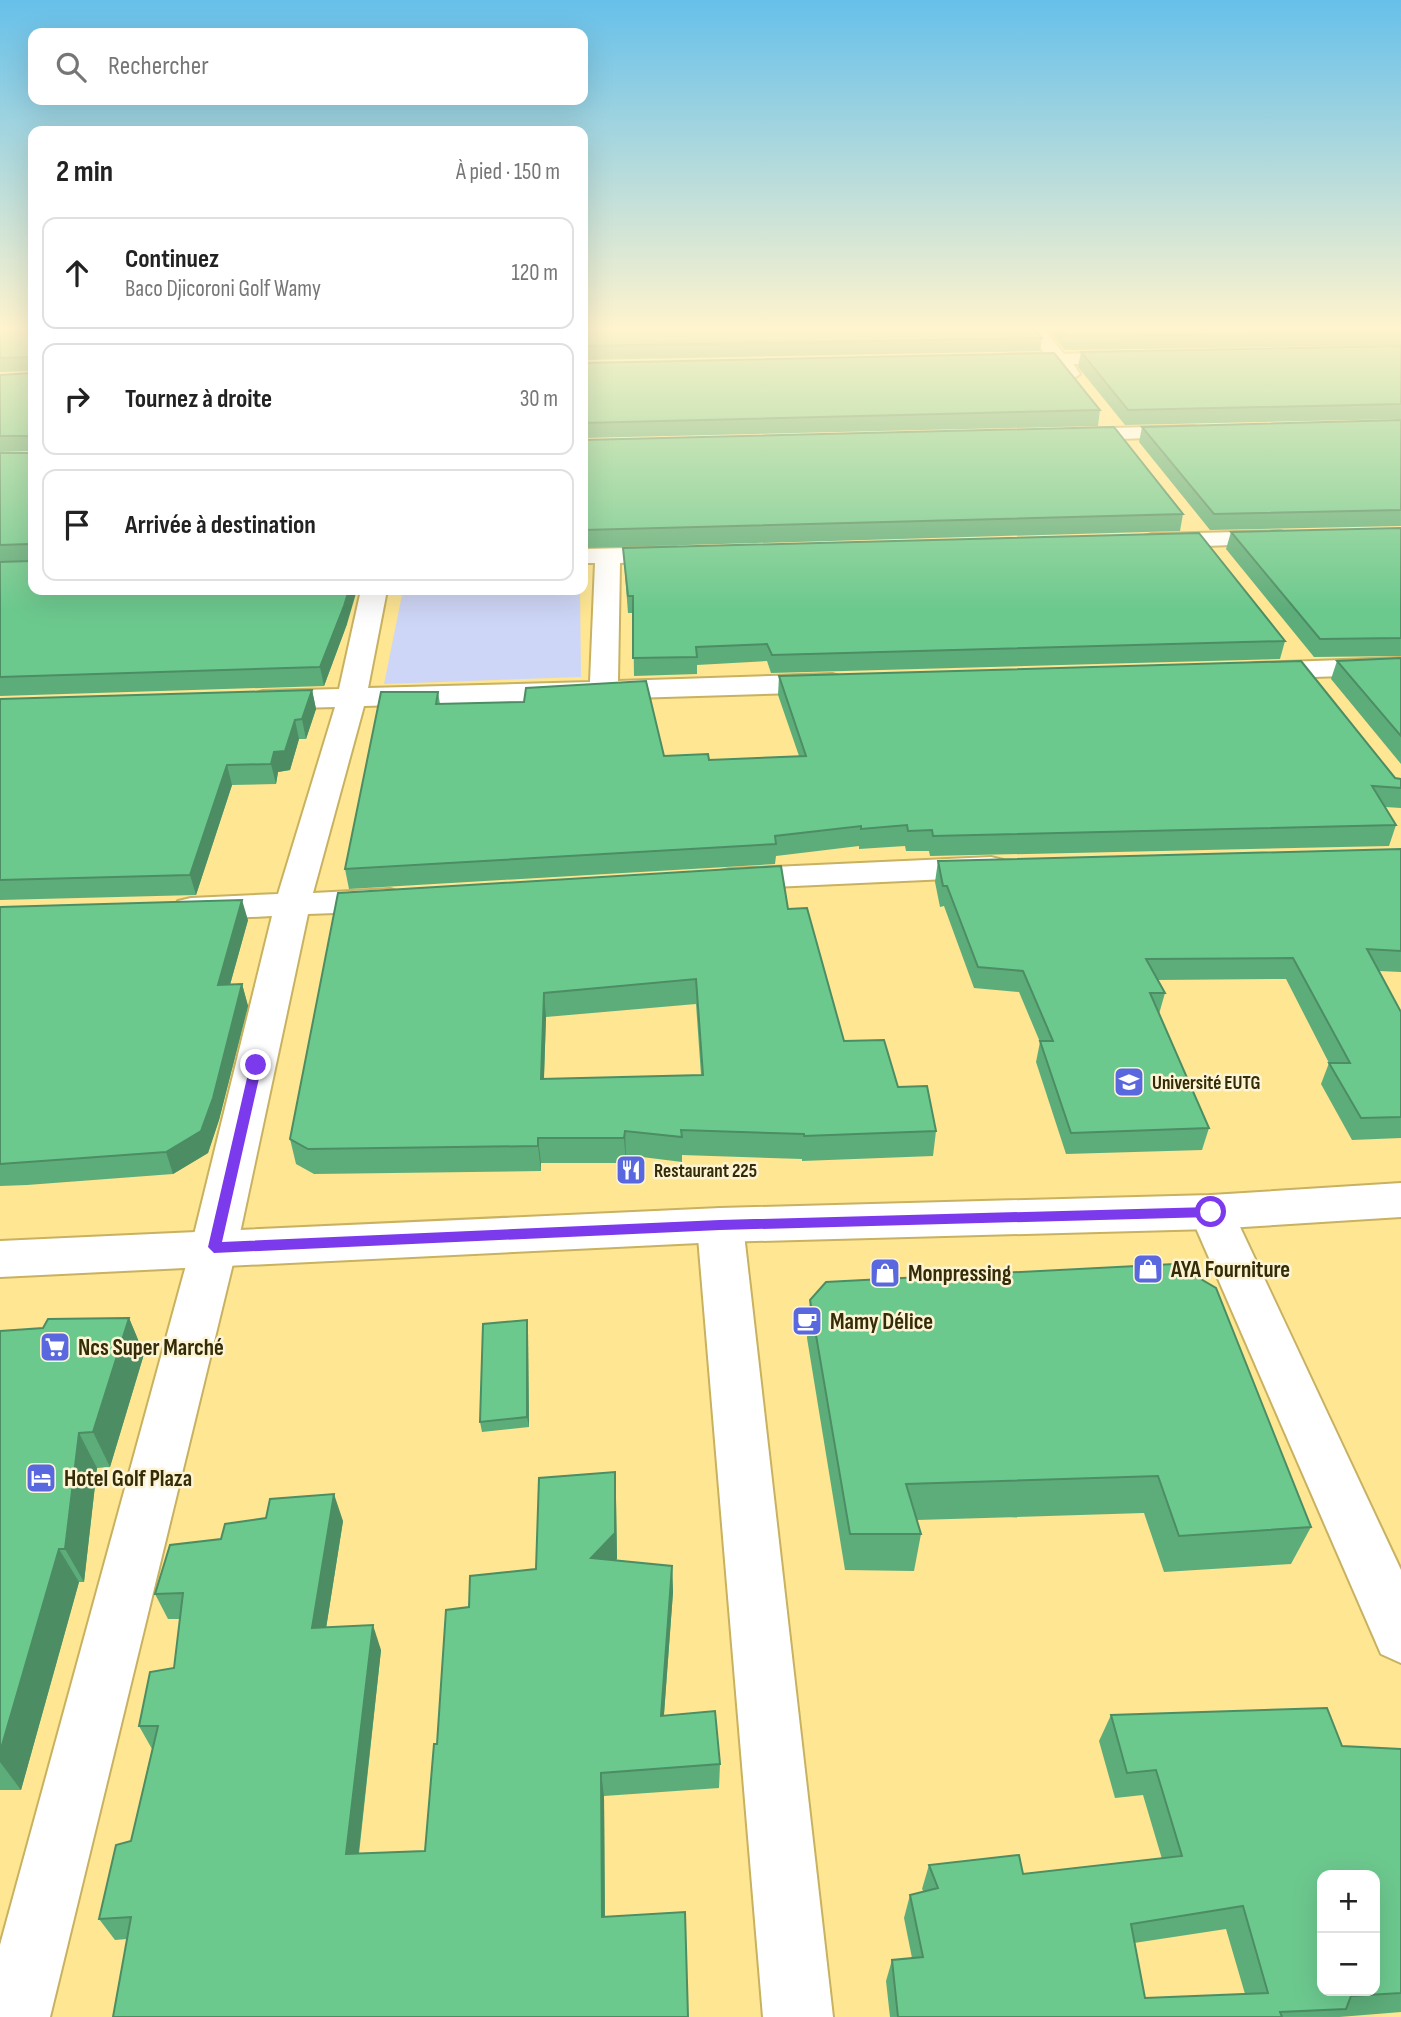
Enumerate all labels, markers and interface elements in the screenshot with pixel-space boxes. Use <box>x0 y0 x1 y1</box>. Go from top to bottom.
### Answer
search box <box>28 28 588 105</box>
icon: search <box>52 48 90 86</box>
text: Rechercher <box>108 51 209 82</box>
text: 2 min <box>56 154 113 190</box>
text: À pied · 150 m <box>456 158 560 186</box>
text: Continuez <box>125 244 219 275</box>
icon: ahead <box>58 254 96 292</box>
text: 120 m <box>512 259 558 287</box>
text: Baco Djicoroni Golf Wamy <box>125 275 321 303</box>
icon: right <box>58 380 96 418</box>
text: Tournez à droite <box>125 384 272 415</box>
text: 30 m <box>520 385 558 413</box>
icon: arrive <box>58 506 96 544</box>
text: Arrivée à destination <box>125 510 316 541</box>
route end <box>240 1049 271 1080</box>
school or university icon: Université EUTG <box>1112 1065 1146 1099</box>
place label: Université EUTG <box>1152 1072 1260 1095</box>
restaurant icon: Restaurant 225 <box>614 1153 648 1187</box>
place label: Restaurant 225 <box>654 1160 757 1183</box>
route start <box>1195 1196 1226 1227</box>
shop icon: AYA Fourniture <box>1131 1252 1165 1286</box>
shop icon: Monpressing <box>868 1256 902 1290</box>
place label: AYA Fourniture <box>1170 1256 1290 1284</box>
place label: Monpressing <box>908 1260 1012 1288</box>
cafe icon: Mamy Délice <box>790 1304 824 1338</box>
place label: Mamy Délice <box>830 1308 933 1336</box>
supermarket icon: Ncs Super Marché <box>38 1330 72 1364</box>
place label: Ncs Super Marché <box>78 1334 224 1362</box>
hotel icon: Hotel Golf Plaza <box>24 1461 58 1495</box>
place label: Hotel Golf Plaza <box>64 1465 192 1493</box>
map controls <box>1317 1870 1380 1996</box>
button: + <box>1317 1870 1380 1933</box>
button: − <box>1317 1933 1380 1996</box>

